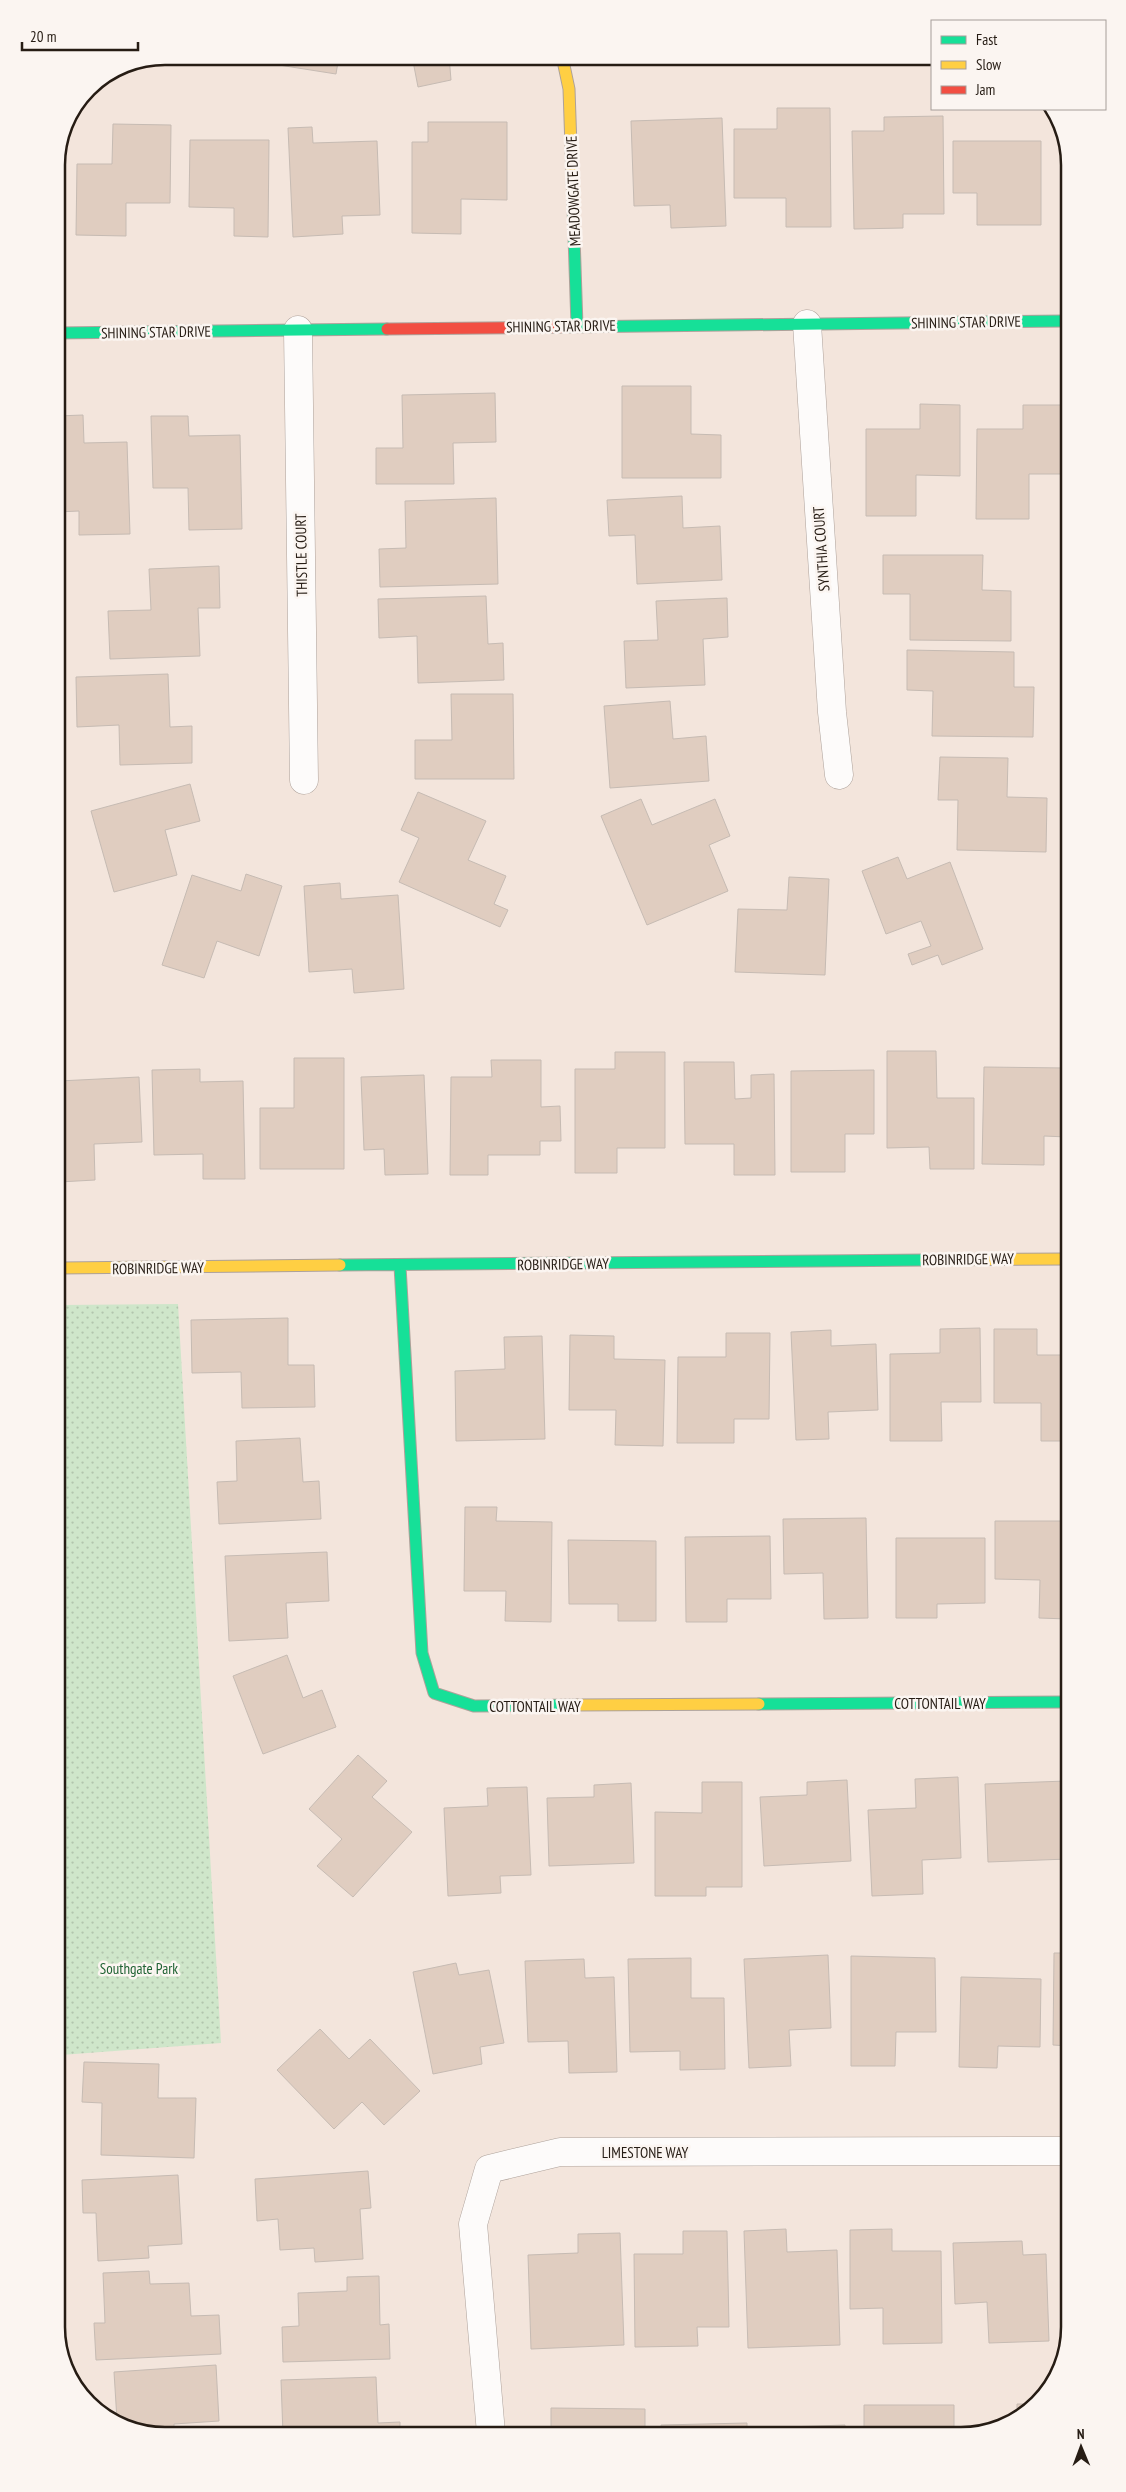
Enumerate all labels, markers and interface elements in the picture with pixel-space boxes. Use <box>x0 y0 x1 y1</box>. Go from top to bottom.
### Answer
scale bar <box>22 20 139 52</box>
legend <box>931 20 1106 110</box>
text: 20 m <box>30 27 56 46</box>
text: Fast <box>976 30 997 49</box>
text: Slow <box>976 55 1001 74</box>
text: Jam <box>975 80 995 99</box>
street label: MEADOWGATE DRIVE <box>562 135 584 247</box>
street label: SHINING STAR DRIVE <box>911 312 1021 332</box>
street label: SHINING STAR DRIVE <box>506 316 616 336</box>
street label: SHINING STAR DRIVE <box>101 322 211 342</box>
street label: SYNTHIA COURT <box>809 506 833 592</box>
street label: THISTLE COURT <box>291 513 311 597</box>
street label: ROBINRIDGE WAY <box>922 1249 1014 1269</box>
street label: ROBINRIDGE WAY <box>517 1254 609 1274</box>
street label: ROBINRIDGE WAY <box>112 1258 204 1278</box>
street label: COTTONTAIL WAY <box>894 1694 986 1713</box>
street label: COTTONTAIL WAY <box>489 1697 581 1716</box>
park label: Southgate Park <box>100 1959 178 1978</box>
street label: LIMESTONE WAY <box>602 2143 689 2162</box>
north arrow <box>1056 2422 1106 2472</box>
text: N <box>1077 2425 1085 2443</box>

